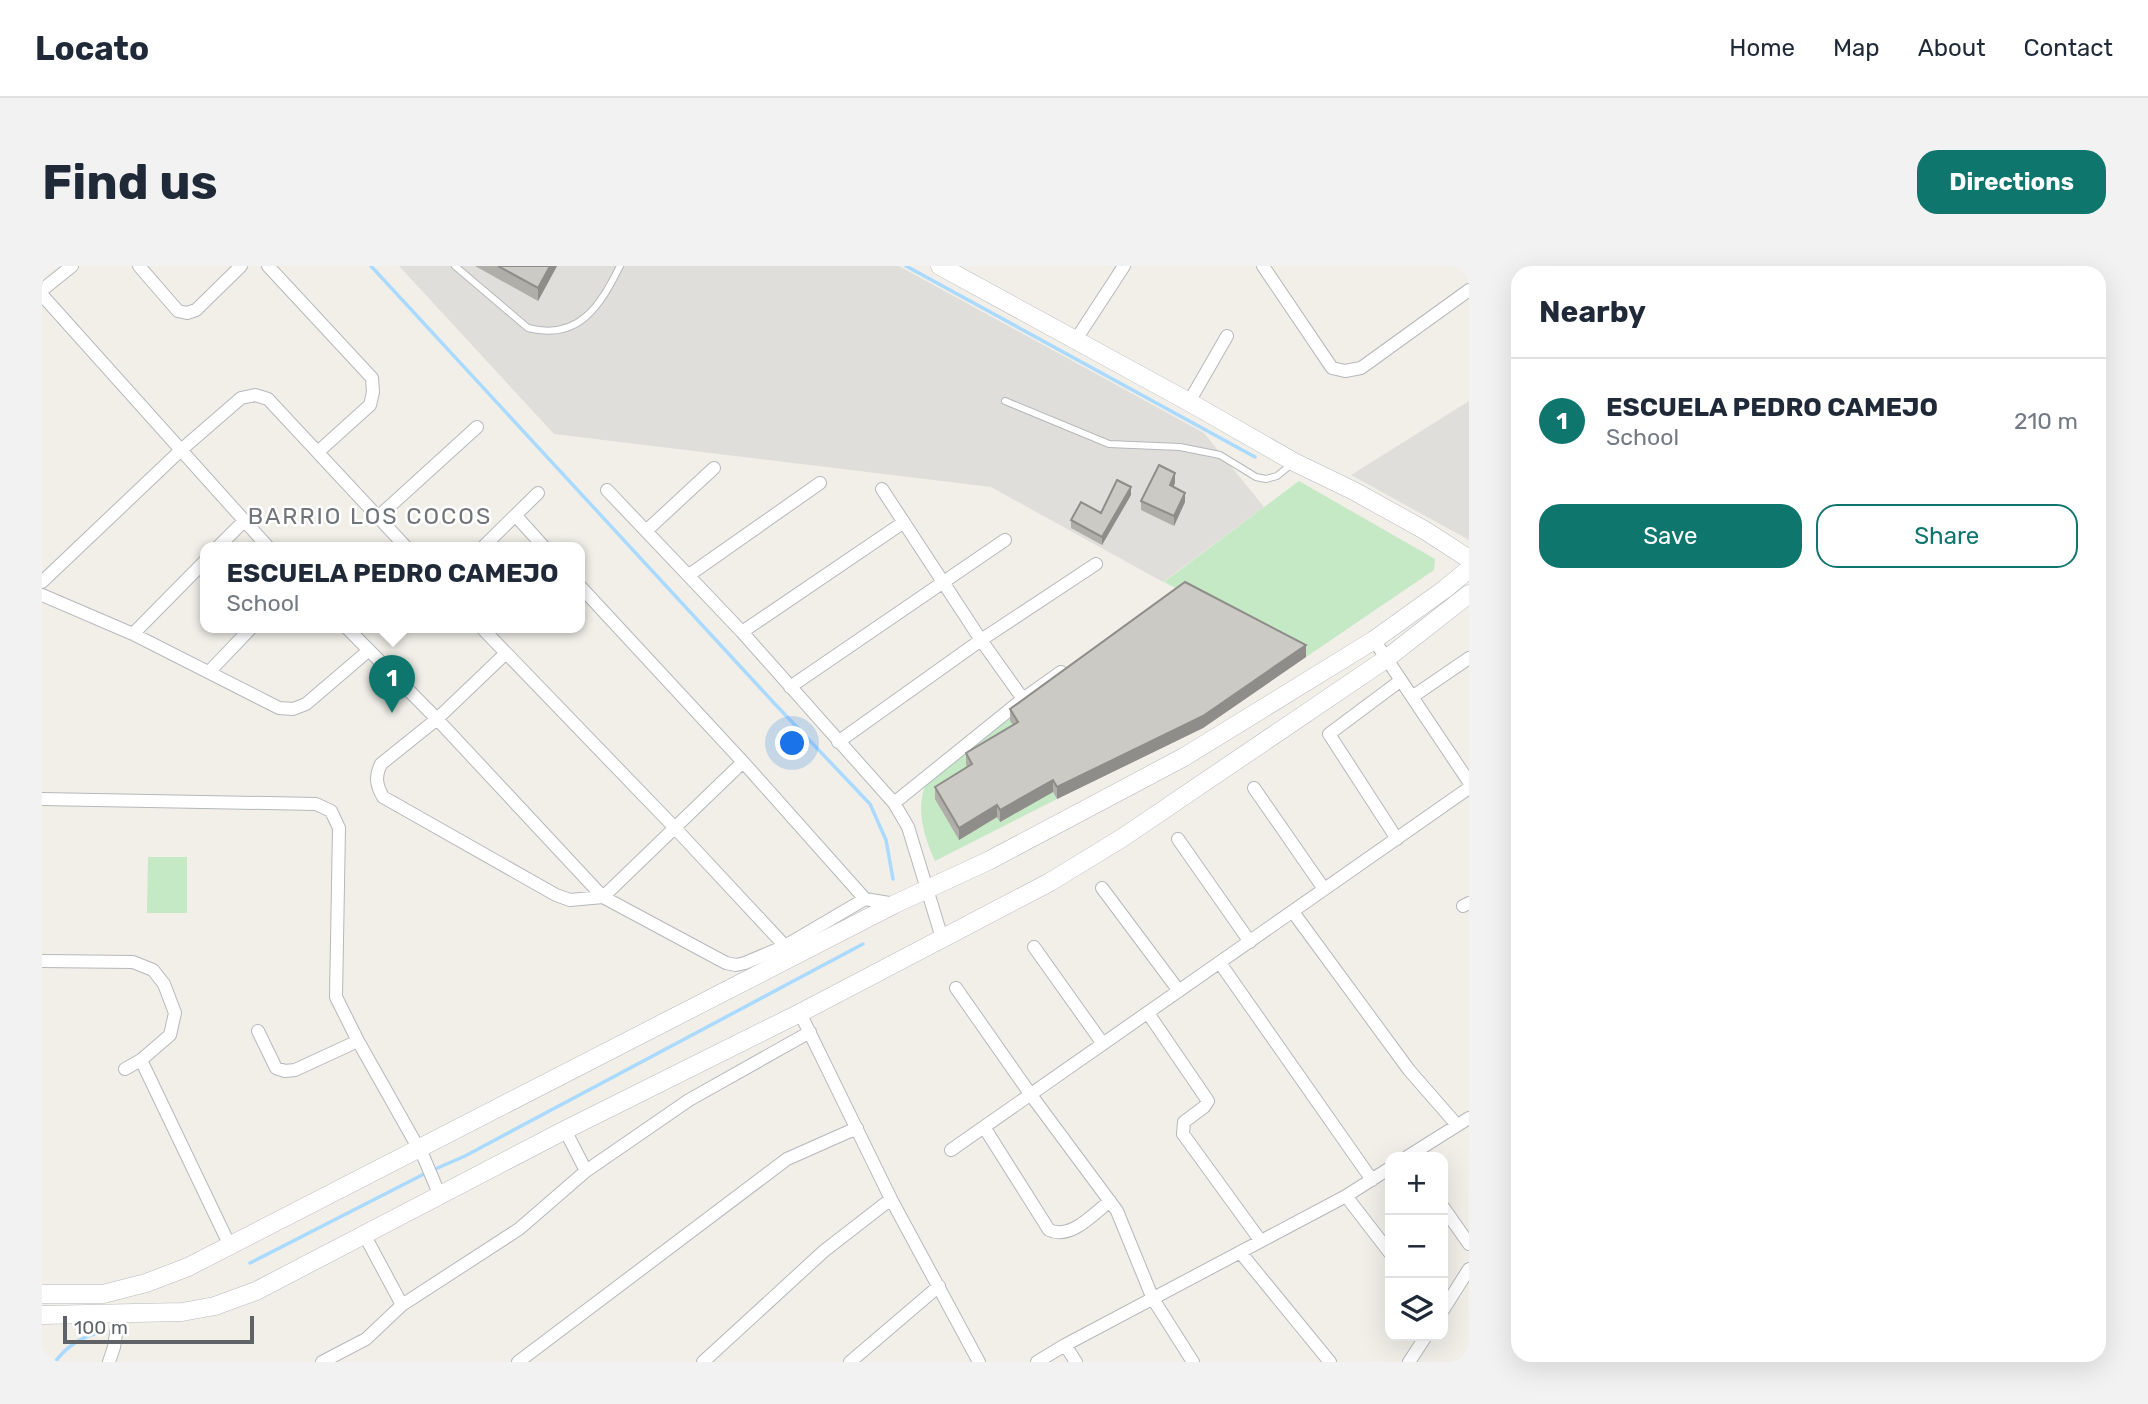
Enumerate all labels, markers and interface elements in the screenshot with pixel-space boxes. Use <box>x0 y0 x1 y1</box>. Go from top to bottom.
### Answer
text: Locato <box>35 29 149 68</box>
text: Home <box>1729 34 1795 62</box>
text: Map <box>1833 34 1880 62</box>
text: About <box>1918 34 1986 62</box>
text: Contact <box>2024 34 2113 62</box>
button: Directions <box>1917 150 2106 214</box>
text: Find us <box>42 153 218 211</box>
text: Nearby <box>1539 294 1646 330</box>
text: ESCUELA PEDRO CAMEJO <box>1606 392 1938 423</box>
text: 1 <box>1556 407 1568 435</box>
text: 210 m <box>2014 407 2078 435</box>
text: School <box>1606 423 1679 451</box>
district label: BARRIO LOS COCOS <box>248 502 492 530</box>
button: Save <box>1539 504 1802 568</box>
button: Share <box>1816 504 2078 568</box>
popup <box>200 542 585 633</box>
text: ESCUELA PEDRO CAMEJO <box>226 558 559 589</box>
text: School <box>226 589 299 617</box>
pin: 1 <box>369 655 415 713</box>
your location <box>775 726 809 760</box>
map controls <box>1385 1152 1448 1341</box>
button: + <box>1385 1152 1448 1215</box>
button: − <box>1385 1215 1448 1278</box>
button: layers <box>1385 1278 1448 1341</box>
scale bar <box>63 1313 254 1345</box>
text: 100 m <box>74 1316 128 1339</box>

